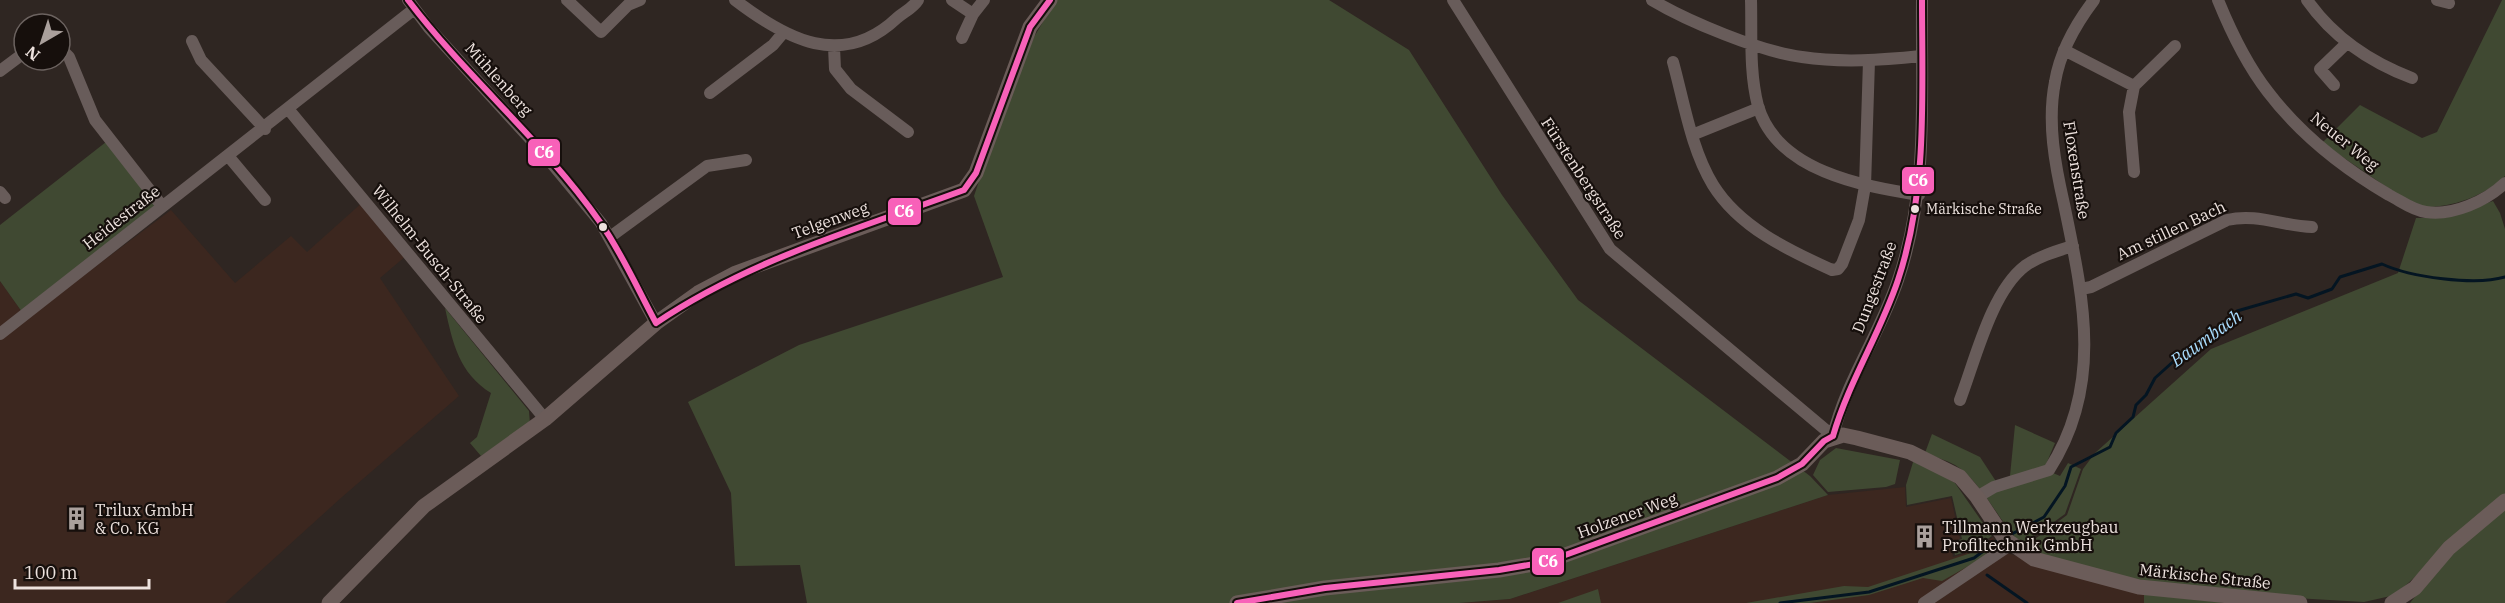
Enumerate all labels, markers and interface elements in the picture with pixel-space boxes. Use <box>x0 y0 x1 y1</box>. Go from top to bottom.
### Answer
north arrow <box>12 12 72 72</box>
street label: Mühlenberg <box>461 38 537 120</box>
text: N <box>21 42 44 65</box>
street label: Neuer Weg <box>2307 107 2383 175</box>
street label: Fürstenbergstraße <box>1537 113 1631 243</box>
street label: Floxenstraße <box>2059 120 2095 220</box>
line badge: C6 <box>527 138 561 167</box>
text: C6 <box>534 142 554 162</box>
line badge: C6 <box>1901 166 1935 195</box>
text: C6 <box>1908 170 1928 190</box>
street label: Heidestraße <box>78 181 164 253</box>
street label: Wilhelm-Busch-Straße <box>368 181 492 327</box>
street label: Am stillen Bach <box>2113 196 2229 264</box>
street label: Telgenweg <box>789 197 871 243</box>
line badge: C6 <box>887 197 922 226</box>
place label: Märkische Straße <box>1926 200 2042 218</box>
text: C6 <box>894 201 914 221</box>
marker: Märkische Straße <box>1909 203 1921 215</box>
unlabelled marker <box>597 221 609 233</box>
street label: Dungestraße <box>1847 238 1901 336</box>
water label: Baumbach <box>2165 304 2246 372</box>
street label: Holzener Weg <box>1574 488 1680 542</box>
place label: Trilux GmbH & Co. KG <box>95 500 194 538</box>
building icon: Trilux GmbH & Co. KG <box>64 506 90 532</box>
place label: Tillmann Werkzeugbau Profiltechnik GmbH <box>1942 517 2119 555</box>
building icon: Tillmann Werkzeugbau Profiltechnik GmbH <box>1911 523 1937 549</box>
line badge: C6 <box>1531 547 1565 576</box>
text: C6 <box>1538 551 1558 571</box>
scale bar <box>15 552 148 590</box>
street label: Märkische Straße <box>2138 559 2272 593</box>
text: 100 m <box>24 561 78 584</box>

